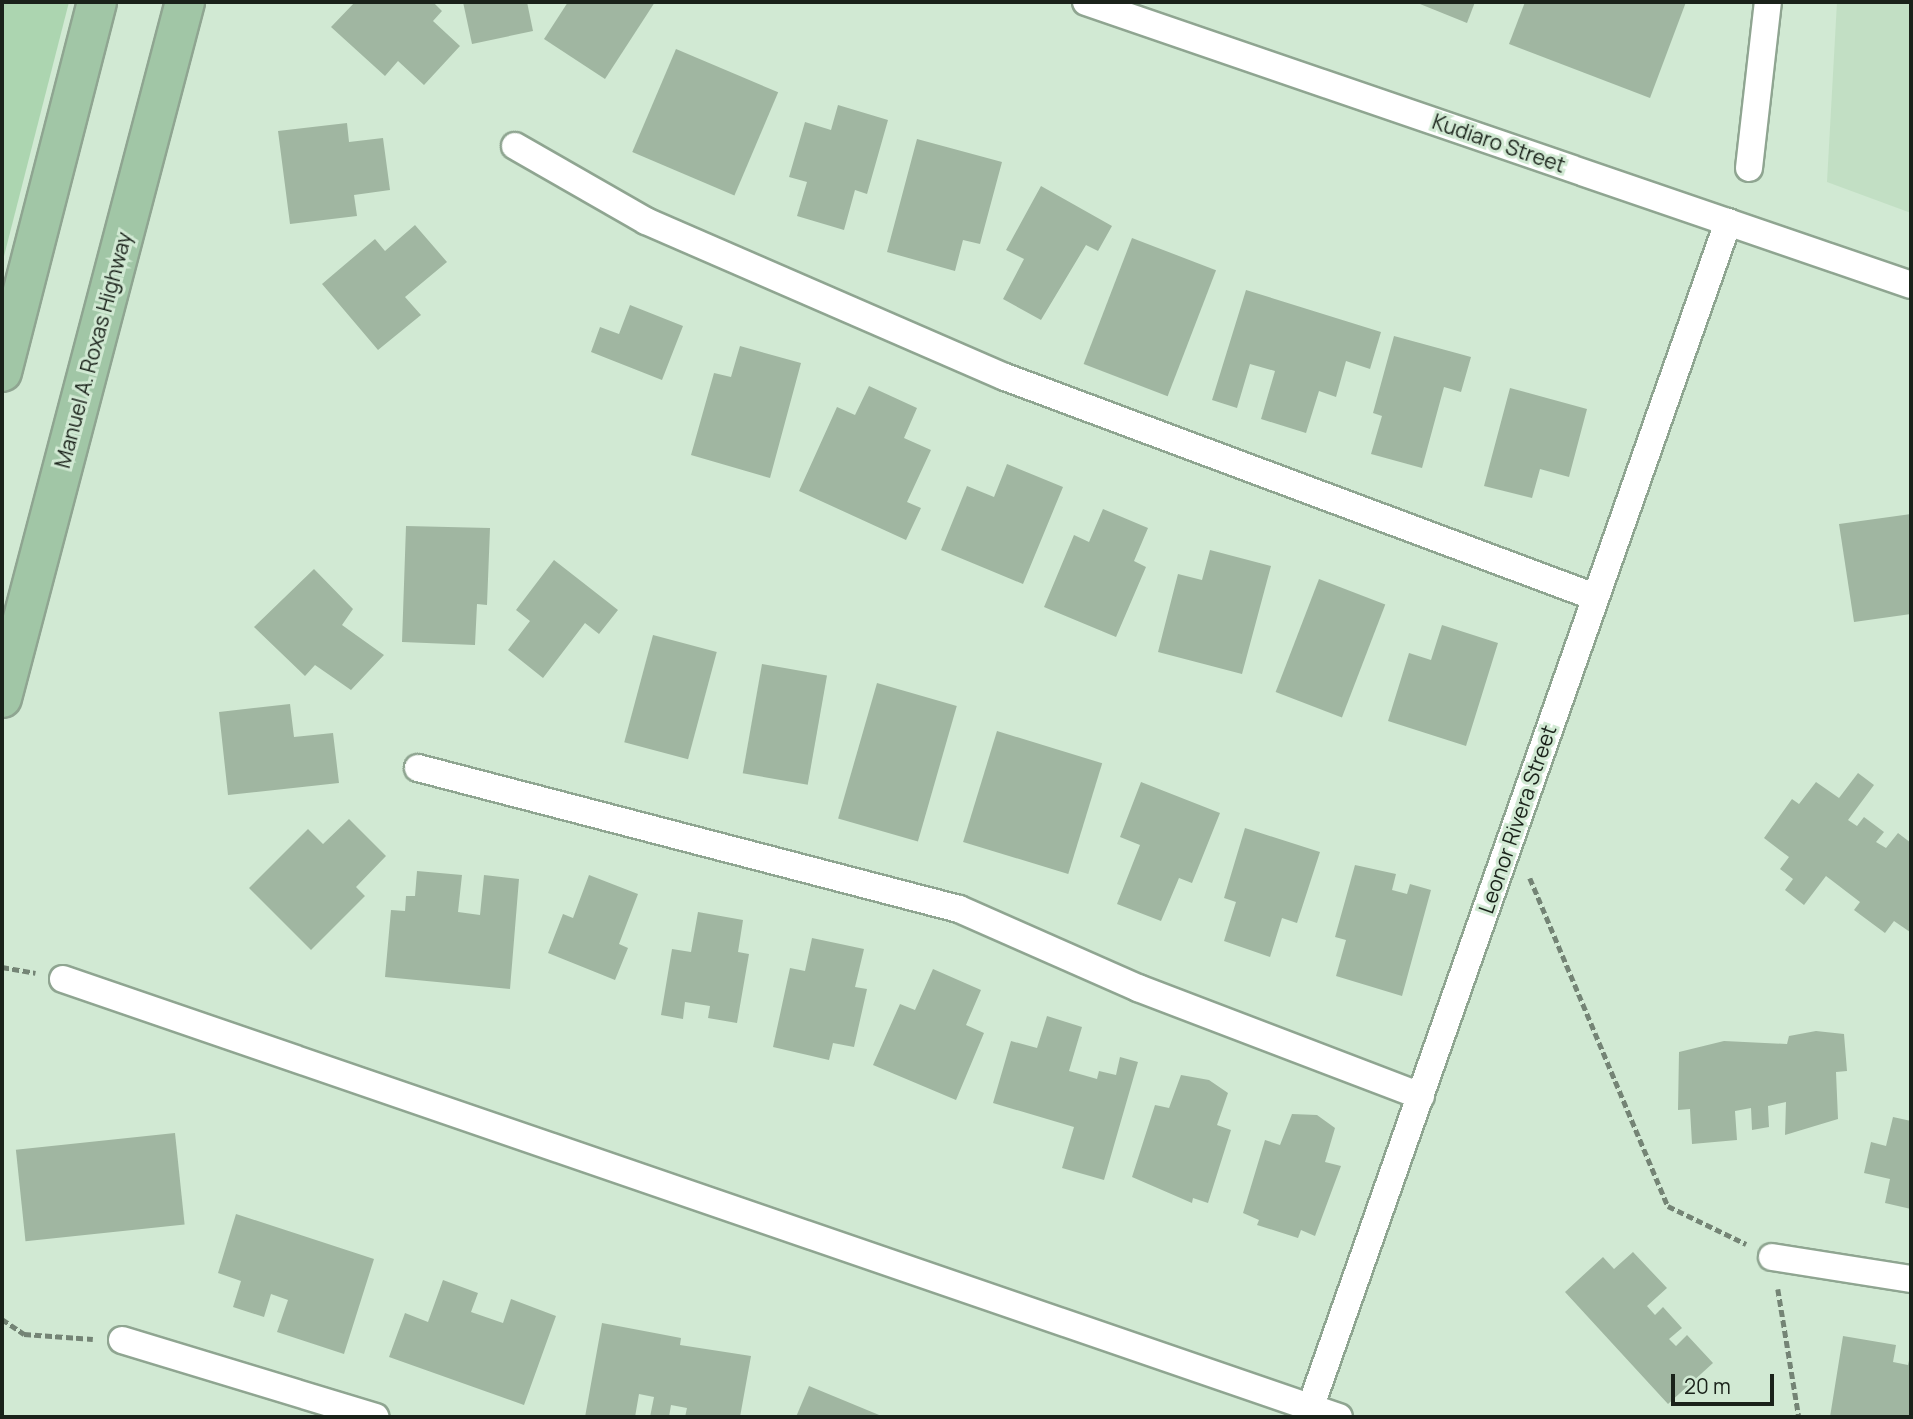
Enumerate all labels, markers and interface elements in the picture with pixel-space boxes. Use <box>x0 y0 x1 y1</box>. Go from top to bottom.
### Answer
street label: Kudiaro Street <box>1429 108 1569 178</box>
street label: Manuel A. Roxas Highway <box>49 229 137 471</box>
street label: Leonor Rivera Street <box>1473 722 1561 916</box>
scale bar <box>1675 1360 1778 1404</box>
text: 20 m <box>1684 1372 1731 1400</box>

